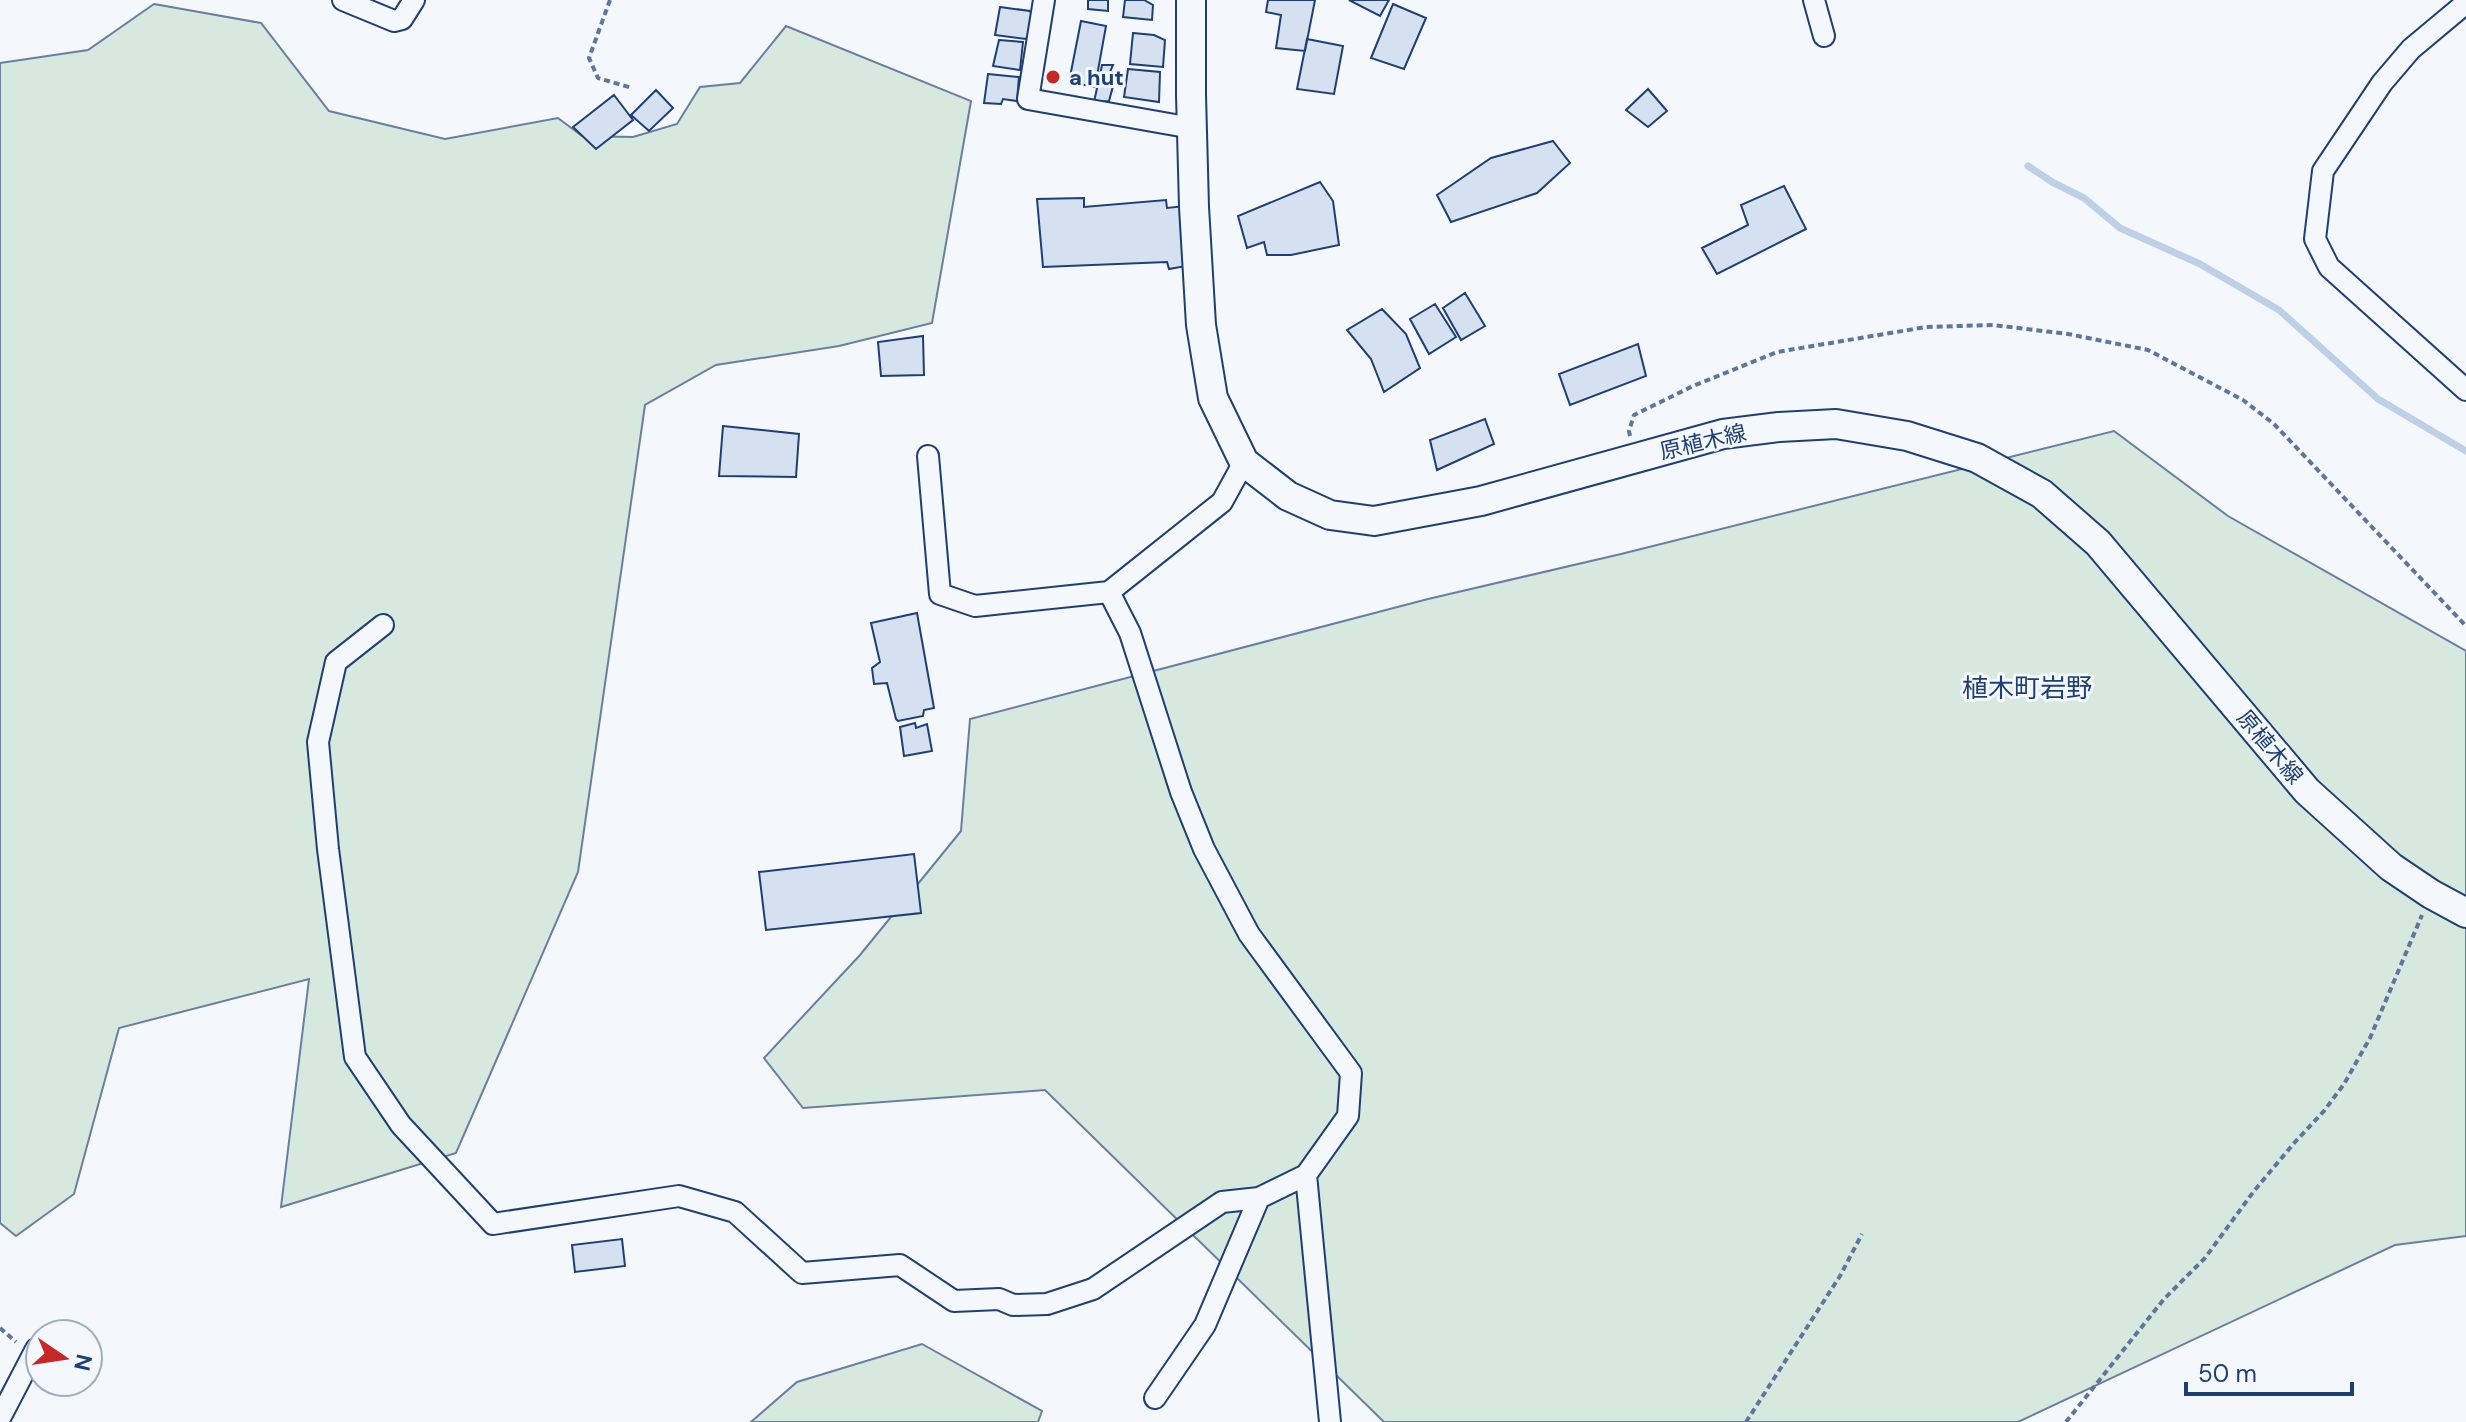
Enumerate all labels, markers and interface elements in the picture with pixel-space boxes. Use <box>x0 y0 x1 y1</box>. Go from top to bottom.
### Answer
place label: a hut <box>1069 63 1124 92</box>
marker: a hut <box>1044 68 1062 86</box>
street label: 原植木線 <box>1657 418 1749 466</box>
district label: 植木町岩野 <box>1962 671 2092 705</box>
street label: 原植木線 <box>2231 704 2309 790</box>
north arrow <box>24 1318 104 1398</box>
scale bar <box>2186 1346 2352 1396</box>
text: N <box>67 1351 99 1373</box>
text: 50 m <box>2198 1358 2257 1389</box>

